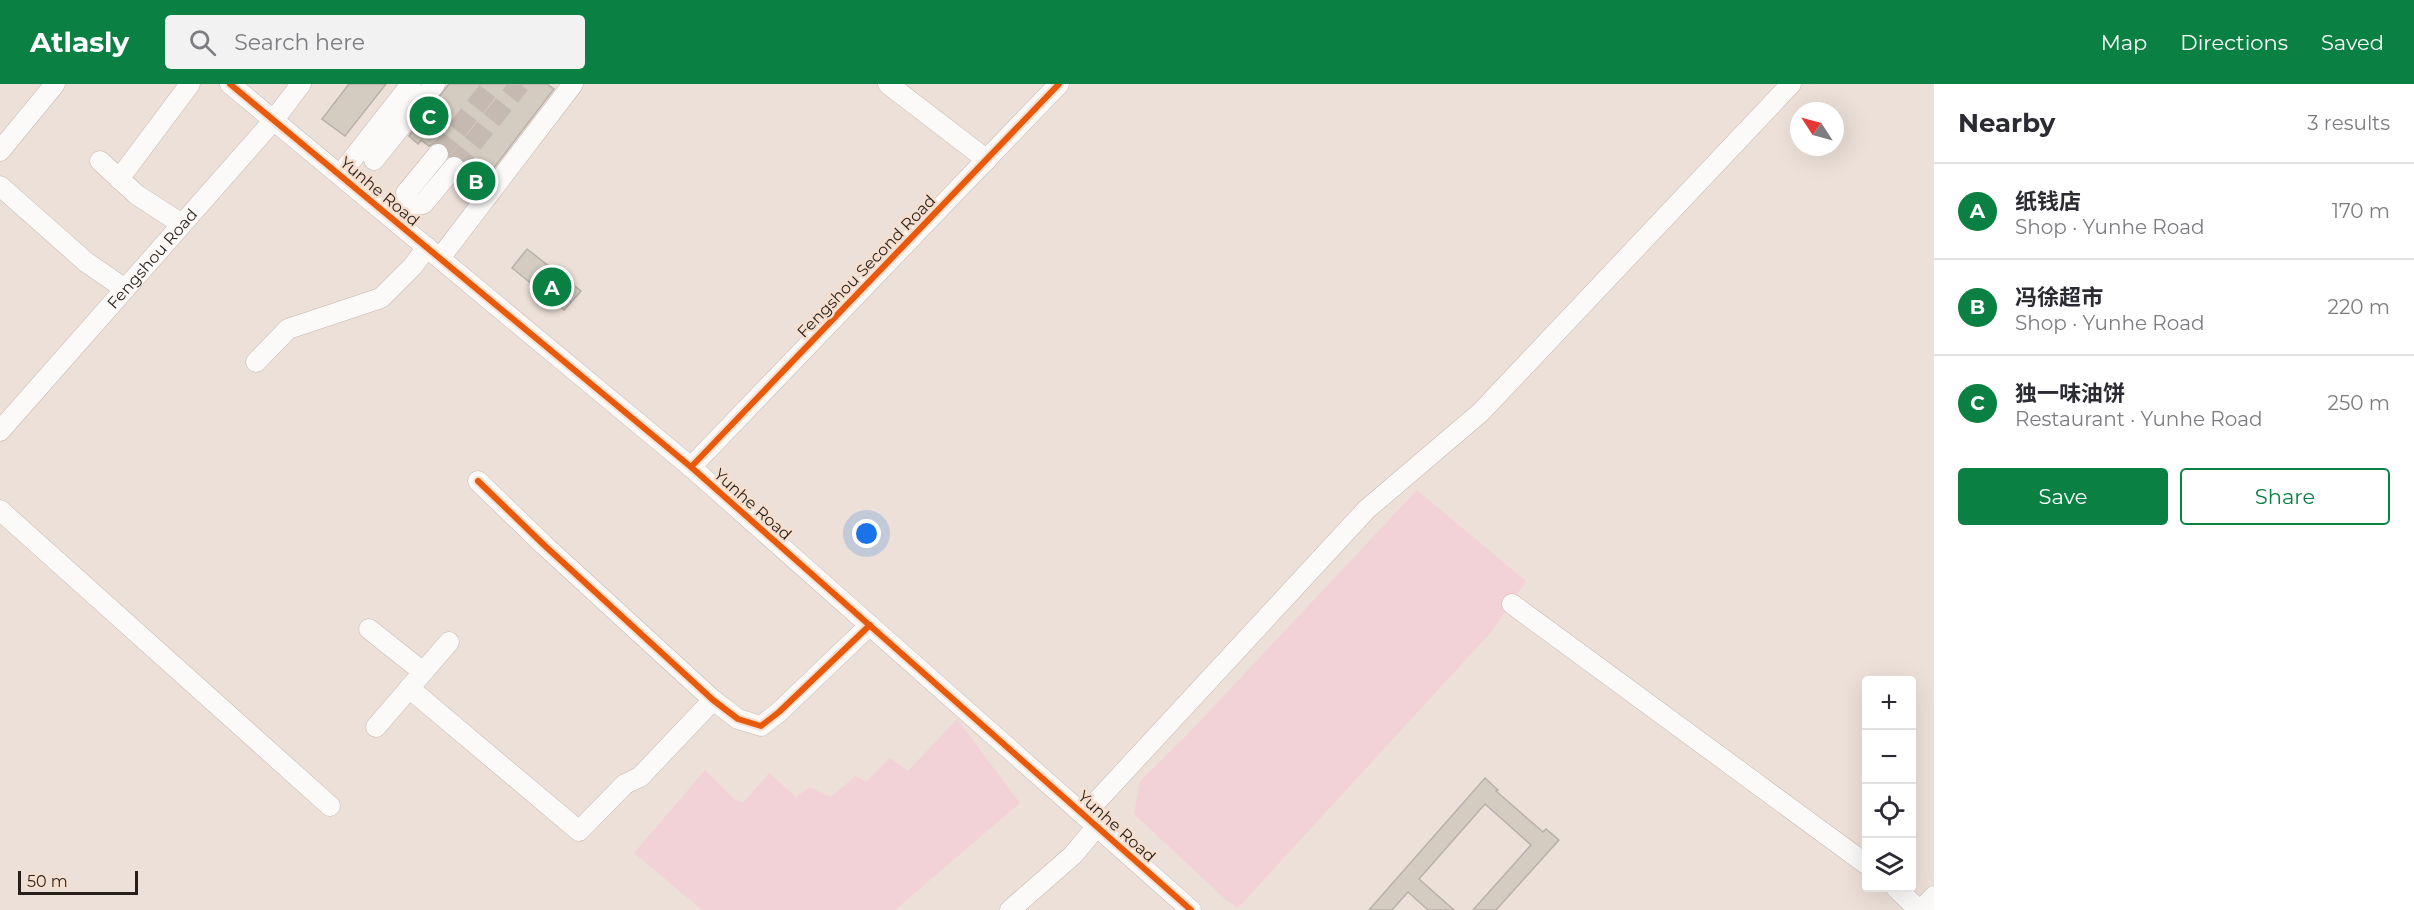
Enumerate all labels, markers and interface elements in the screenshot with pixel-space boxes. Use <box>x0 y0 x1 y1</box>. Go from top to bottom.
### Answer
search box <box>165 15 585 69</box>
text: Atlasly <box>30 25 129 59</box>
icon: search <box>186 26 219 59</box>
text: Search here <box>234 29 365 56</box>
text: Map <box>2101 30 2147 55</box>
text: Directions <box>2180 30 2288 55</box>
text: Saved <box>2321 30 2384 55</box>
pin: C <box>410 93 448 138</box>
north arrow <box>1790 102 1844 156</box>
text: Nearby <box>1958 107 2055 139</box>
text: 3 results <box>2307 111 2390 135</box>
street label: Yunhe Road <box>336 153 423 230</box>
pin: B <box>456 158 496 204</box>
text: 纸钱店 <box>2015 188 2081 215</box>
street label: Fengshou Second Road <box>793 191 940 342</box>
text: A <box>1970 199 1985 223</box>
text: 170 m <box>2332 199 2390 223</box>
street label: Fengshou Road <box>103 205 201 313</box>
text: Shop · Yunhe Road <box>2015 215 2205 239</box>
pin: A <box>532 264 572 310</box>
text: 冯徐超市 <box>2015 284 2103 311</box>
text: B <box>1970 295 1985 319</box>
text: 220 m <box>2328 295 2390 319</box>
text: Shop · Yunhe Road <box>2015 311 2205 335</box>
text: 独一味油饼 <box>2015 380 2125 407</box>
text: C <box>1970 391 1985 415</box>
text: 250 m <box>2328 391 2390 415</box>
text: Restaurant · Yunhe Road <box>2015 407 2263 431</box>
street label: Yunhe Road <box>710 465 795 544</box>
button: Save <box>1958 468 2168 525</box>
button: Share <box>2180 468 2390 525</box>
your location <box>852 519 881 548</box>
map controls <box>1862 676 1916 892</box>
button: + <box>1862 676 1916 730</box>
button: − <box>1862 730 1916 784</box>
button: locate <box>1862 784 1916 838</box>
street label: Yunhe Road <box>1074 787 1159 866</box>
button: layers <box>1862 838 1916 892</box>
scale bar <box>18 868 138 896</box>
text: 50 m <box>27 872 68 891</box>

